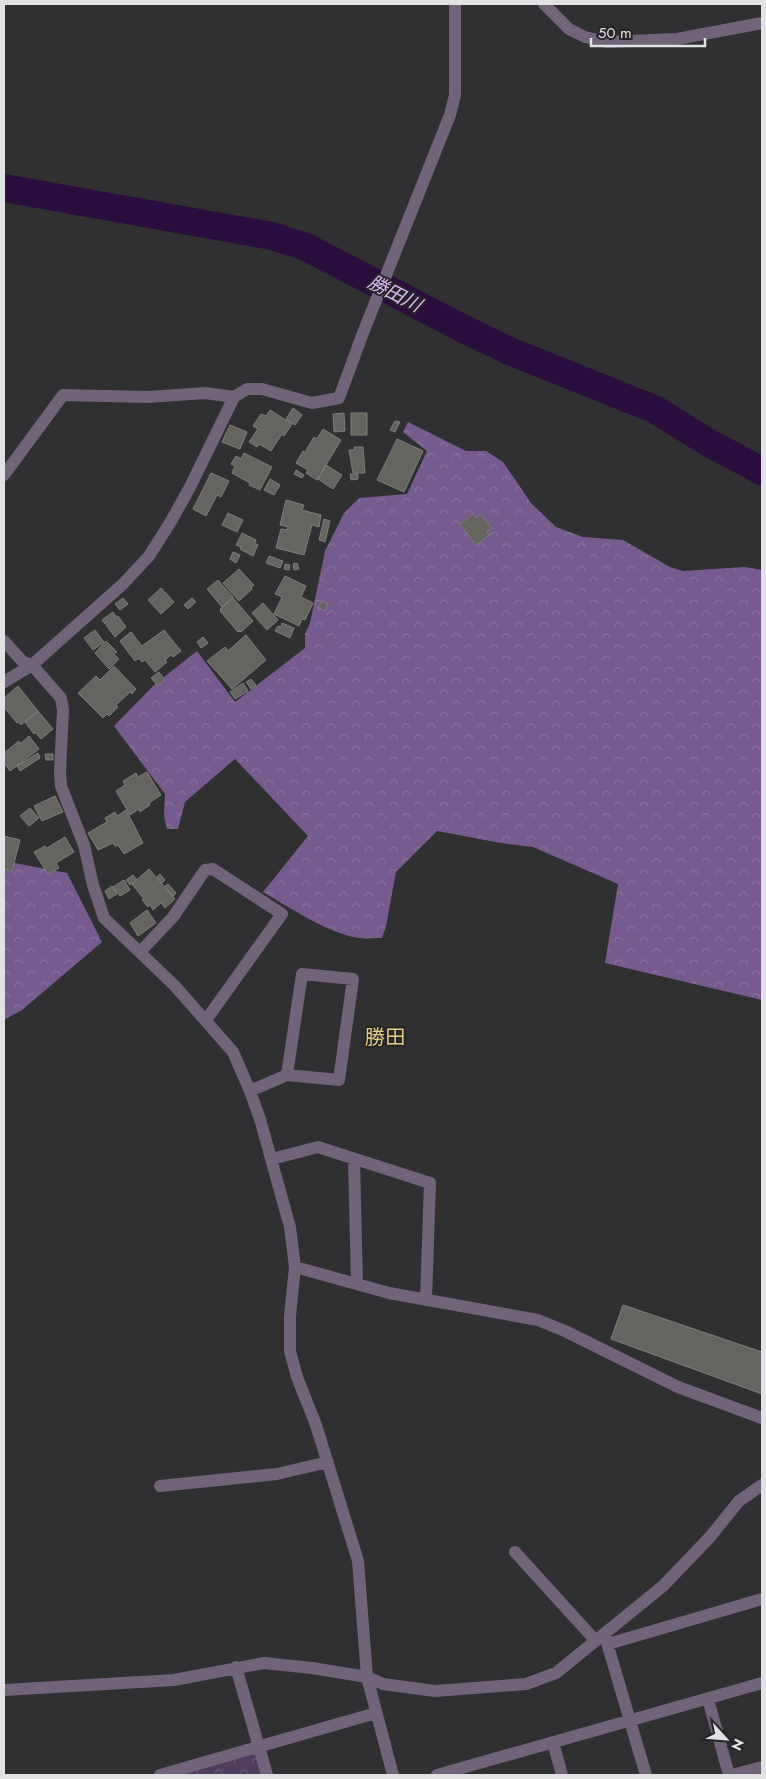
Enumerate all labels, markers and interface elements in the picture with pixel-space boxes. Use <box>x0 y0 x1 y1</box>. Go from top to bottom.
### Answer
scale bar <box>591 15 705 47</box>
text: 50 m <box>598 22 632 44</box>
water label: 勝田川 <box>363 268 428 319</box>
district label: 勝田 <box>365 1023 405 1052</box>
north arrow <box>701 1714 751 1764</box>
text: N <box>726 1735 749 1754</box>

